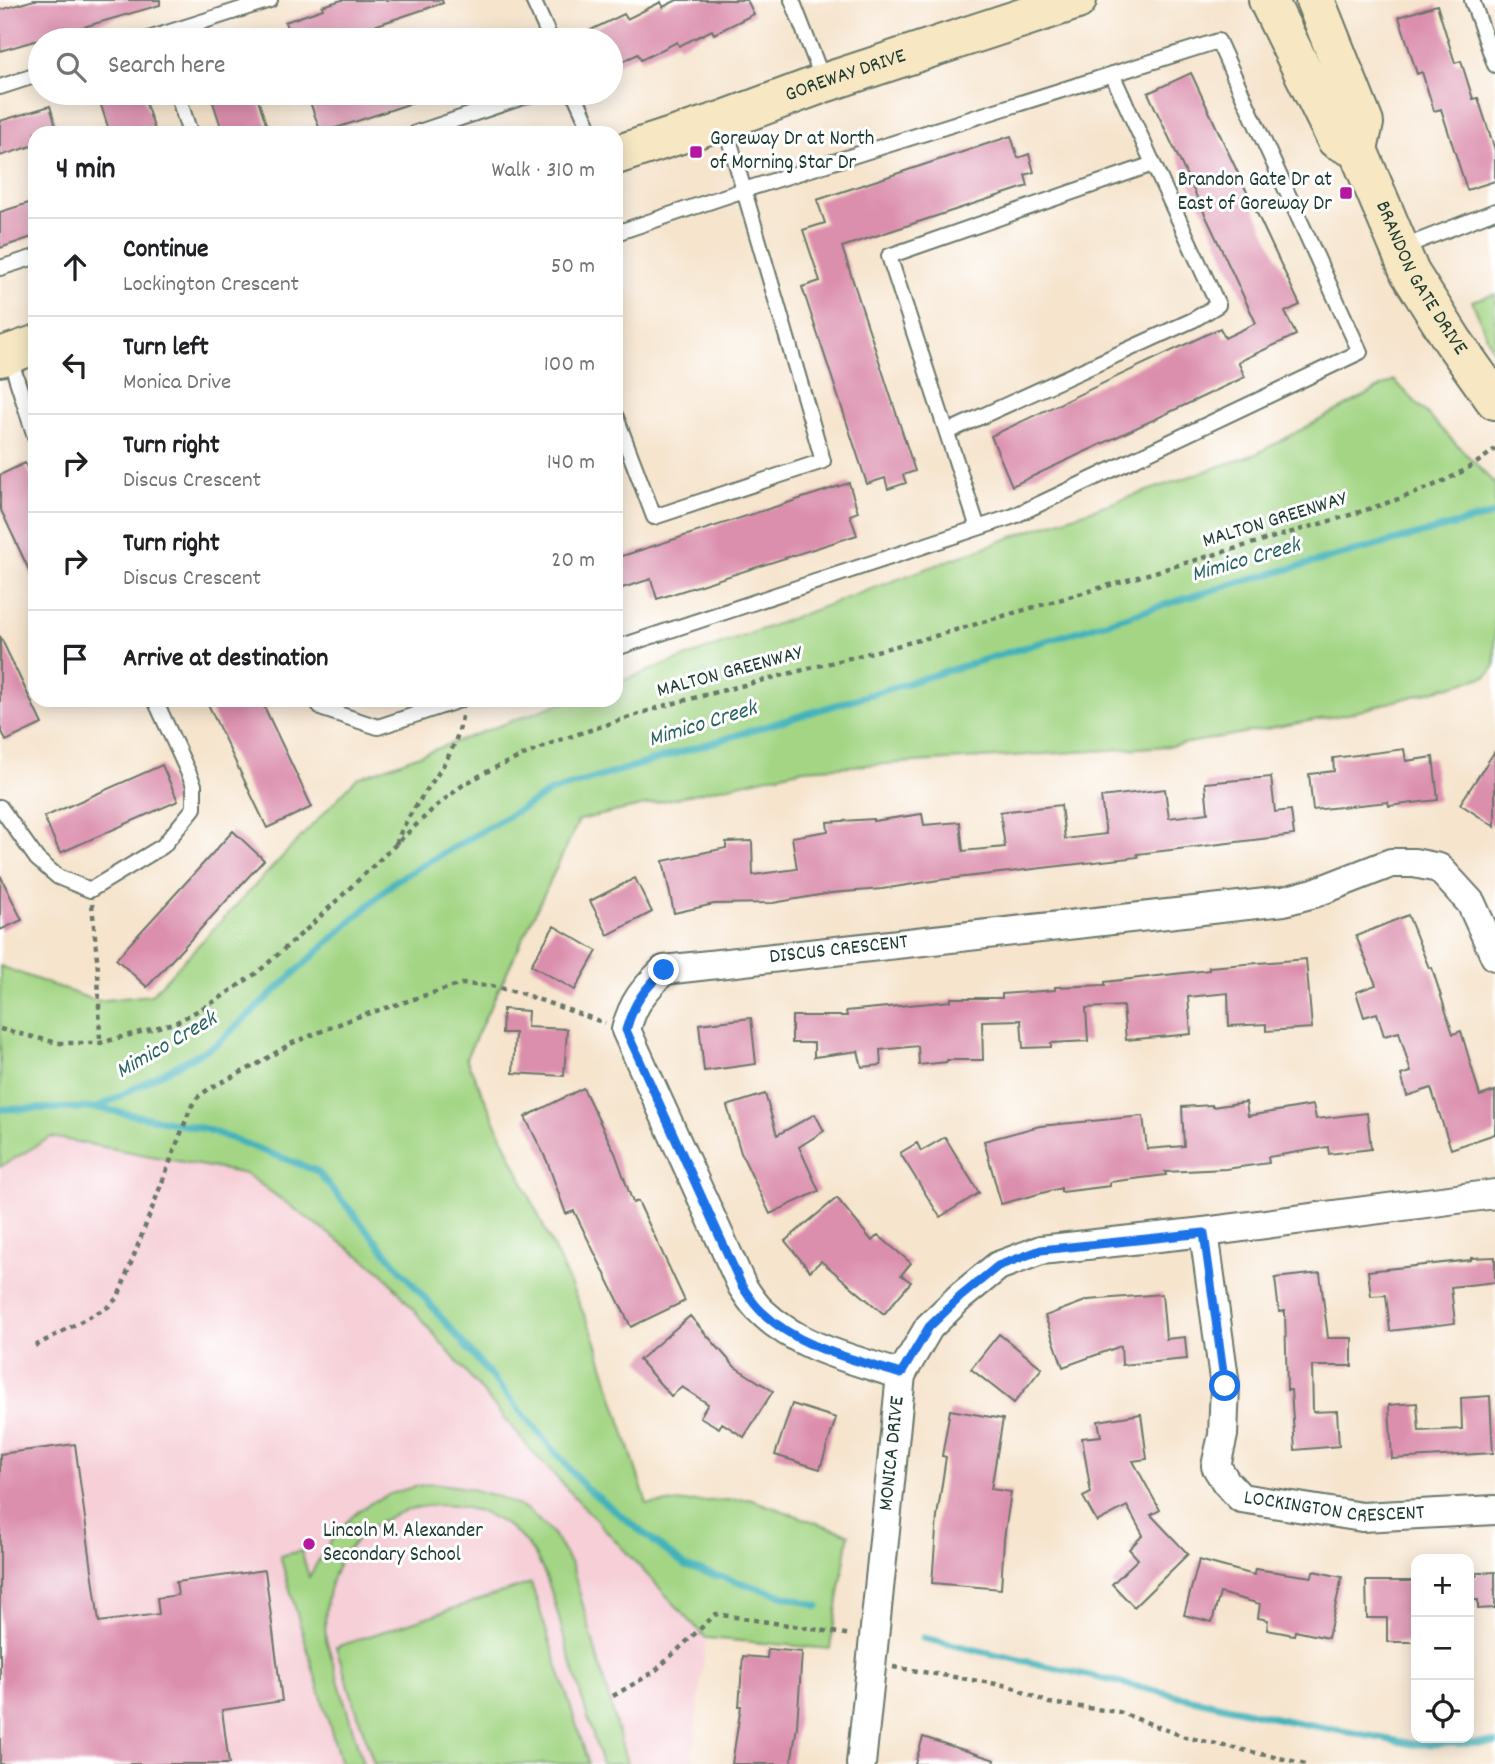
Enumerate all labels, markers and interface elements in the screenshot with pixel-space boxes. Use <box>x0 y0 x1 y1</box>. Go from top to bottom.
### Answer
search box <box>28 28 623 105</box>
street label: GOREWAY DRIVE <box>781 42 911 111</box>
icon: search <box>52 48 90 86</box>
text: Search here <box>108 48 226 85</box>
place label: Goreway Dr at North of Morning Star Dr <box>710 125 874 179</box>
marker: Goreway Dr at North of Morning Star Dr <box>688 144 704 160</box>
text: 4 min <box>56 150 115 193</box>
text: Walk · 310 m <box>491 155 595 188</box>
place label: Brandon Gate Dr at East of Goreway Dr <box>1177 166 1332 220</box>
marker: Brandon Gate Dr at East of Goreway Dr <box>1338 185 1354 201</box>
street label: BRANDON GATE DRIVE <box>1366 196 1474 362</box>
text: Continue <box>123 232 208 269</box>
icon: ahead <box>56 248 94 286</box>
text: 50 m <box>551 251 595 284</box>
text: Lockington Crescent <box>123 269 299 302</box>
text: Turn left <box>123 330 209 367</box>
icon: left <box>56 346 94 384</box>
text: 100 m <box>544 349 595 382</box>
text: Monica Drive <box>123 367 231 400</box>
text: Turn right <box>123 428 220 465</box>
icon: right <box>56 444 94 482</box>
text: 140 m <box>547 447 595 480</box>
text: Discus Crescent <box>123 465 261 498</box>
street label: MALTON GREENWAY <box>1199 484 1352 557</box>
text: Turn right <box>123 526 220 563</box>
water label: Mimico Creek <box>1188 529 1307 592</box>
icon: right <box>56 542 94 580</box>
text: 20 m <box>551 545 595 578</box>
text: Discus Crescent <box>123 563 261 596</box>
street label: MALTON GREENWAY <box>654 639 807 707</box>
icon: arrive <box>56 640 94 678</box>
text: Arrive at destination <box>123 641 328 678</box>
water label: Mimico Creek <box>645 692 764 757</box>
street label: DISCUS CRESCENT <box>768 928 910 973</box>
route end <box>648 954 679 985</box>
water label: Mimico Creek <box>110 1002 226 1088</box>
route start <box>1209 1370 1240 1401</box>
street label: MONICA DRIVE <box>872 1394 914 1512</box>
street label: LOCKINGTON CRESCENT <box>1242 1484 1426 1533</box>
place label: Lincoln M. Alexander Secondary School <box>323 1517 483 1571</box>
marker: Lincoln M. Alexander Secondary School <box>301 1536 317 1552</box>
map controls <box>1411 1554 1474 1743</box>
button: + <box>1411 1554 1474 1617</box>
button: − <box>1411 1617 1474 1680</box>
button: locate <box>1411 1680 1474 1743</box>

